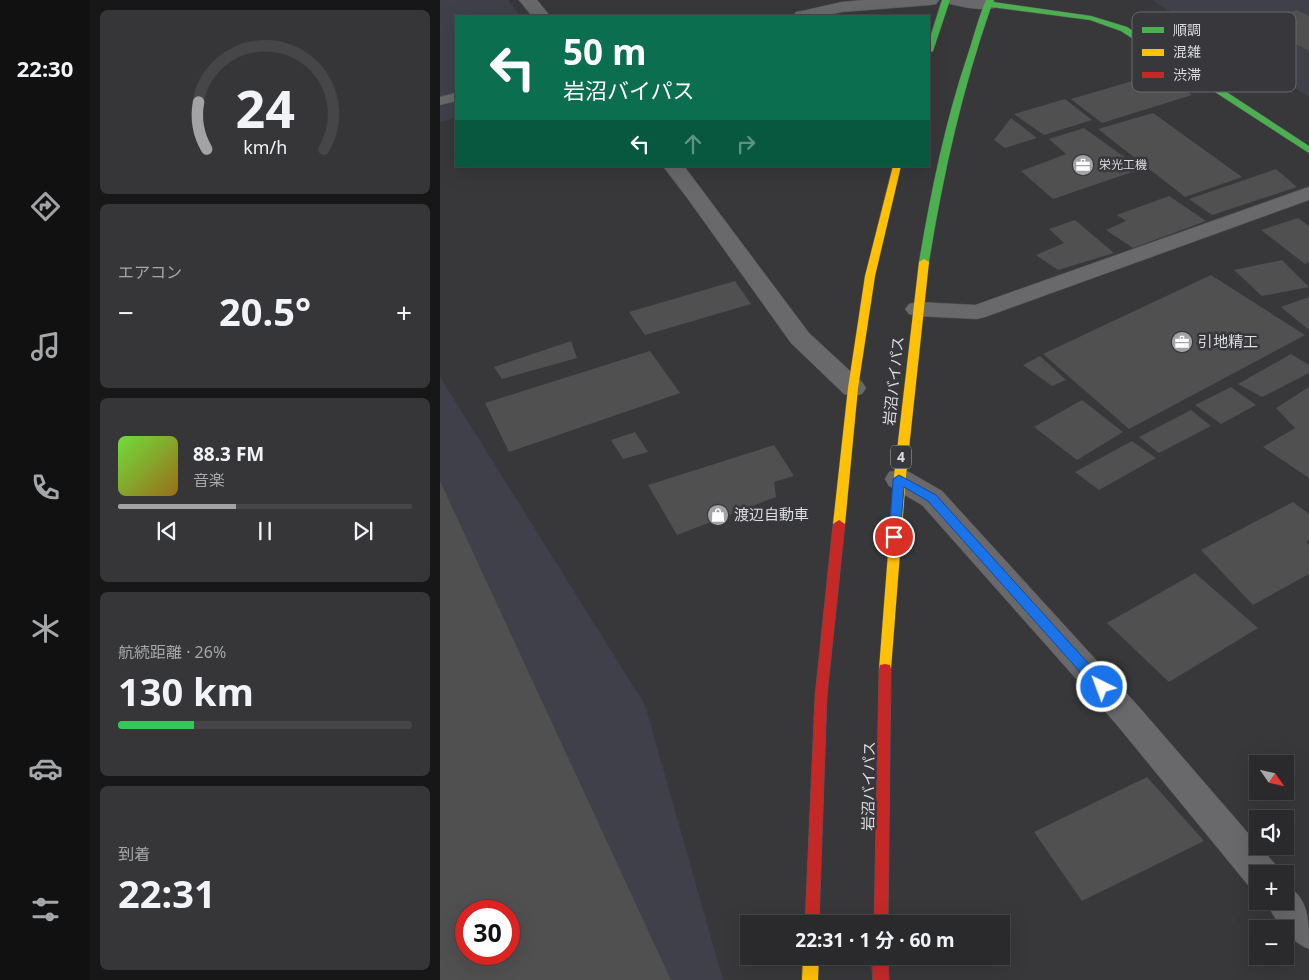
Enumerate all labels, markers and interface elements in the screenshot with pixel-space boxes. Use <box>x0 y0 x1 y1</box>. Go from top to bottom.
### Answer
legend <box>1132 12 1296 92</box>
text: 順調 <box>1173 20 1201 39</box>
text: 50 m <box>563 28 646 75</box>
icon: left <box>480 35 545 100</box>
text: 混雑 <box>1173 42 1201 61</box>
text: 22:30 <box>17 53 73 83</box>
text: 渋滞 <box>1173 65 1201 84</box>
text: 24 <box>235 72 295 143</box>
text: 岩沼バイパス <box>563 75 695 105</box>
icon: left <box>626 130 654 158</box>
icon: ahead <box>679 130 707 158</box>
icon: right <box>732 130 760 158</box>
text: km/h <box>243 135 287 159</box>
office icon: 栄光工機 <box>1071 153 1095 177</box>
place label: 栄光工機 <box>1099 156 1147 173</box>
icon: directions <box>28 189 63 224</box>
text: エアコン <box>118 261 182 283</box>
text: 20.5° <box>219 285 311 337</box>
text: − <box>118 293 134 331</box>
text: + <box>396 293 412 331</box>
icon: music <box>28 329 63 364</box>
office icon: 引地精工 <box>1170 330 1194 354</box>
place label: 引地精工 <box>1198 331 1258 351</box>
street label: 岩沼バイパス <box>878 335 908 427</box>
text: 88.3 FM <box>193 441 264 467</box>
road number: 4 <box>891 446 911 468</box>
text: 音楽 <box>193 469 225 491</box>
icon: phone <box>28 470 63 505</box>
shop icon: 渡辺自動車 <box>706 503 730 527</box>
place label: 渡辺自動車 <box>734 504 809 524</box>
pin <box>873 516 915 558</box>
icon: previous <box>153 517 181 545</box>
icon: pause <box>251 517 279 545</box>
icon: next <box>349 517 377 545</box>
icon: arrive <box>880 523 908 551</box>
icon: climate <box>28 611 63 646</box>
text: 航続距離 · 26% <box>118 641 226 663</box>
position arrow <box>1075 660 1127 712</box>
text: 130 km <box>118 665 254 717</box>
street label: 岩沼バイパス <box>857 741 879 831</box>
icon: car <box>28 751 63 786</box>
north arrow <box>1249 755 1294 800</box>
map controls <box>1249 755 1294 965</box>
button: sound <box>1249 810 1294 855</box>
text: 到着 <box>118 843 150 865</box>
button: + <box>1249 865 1294 910</box>
text: 22:31 <box>118 867 216 919</box>
icon: filters <box>28 892 63 927</box>
speed limit sign: 30 <box>455 900 520 965</box>
button: − <box>1249 920 1294 965</box>
text: 22:31 · 1 分 · 60 m <box>795 927 955 953</box>

